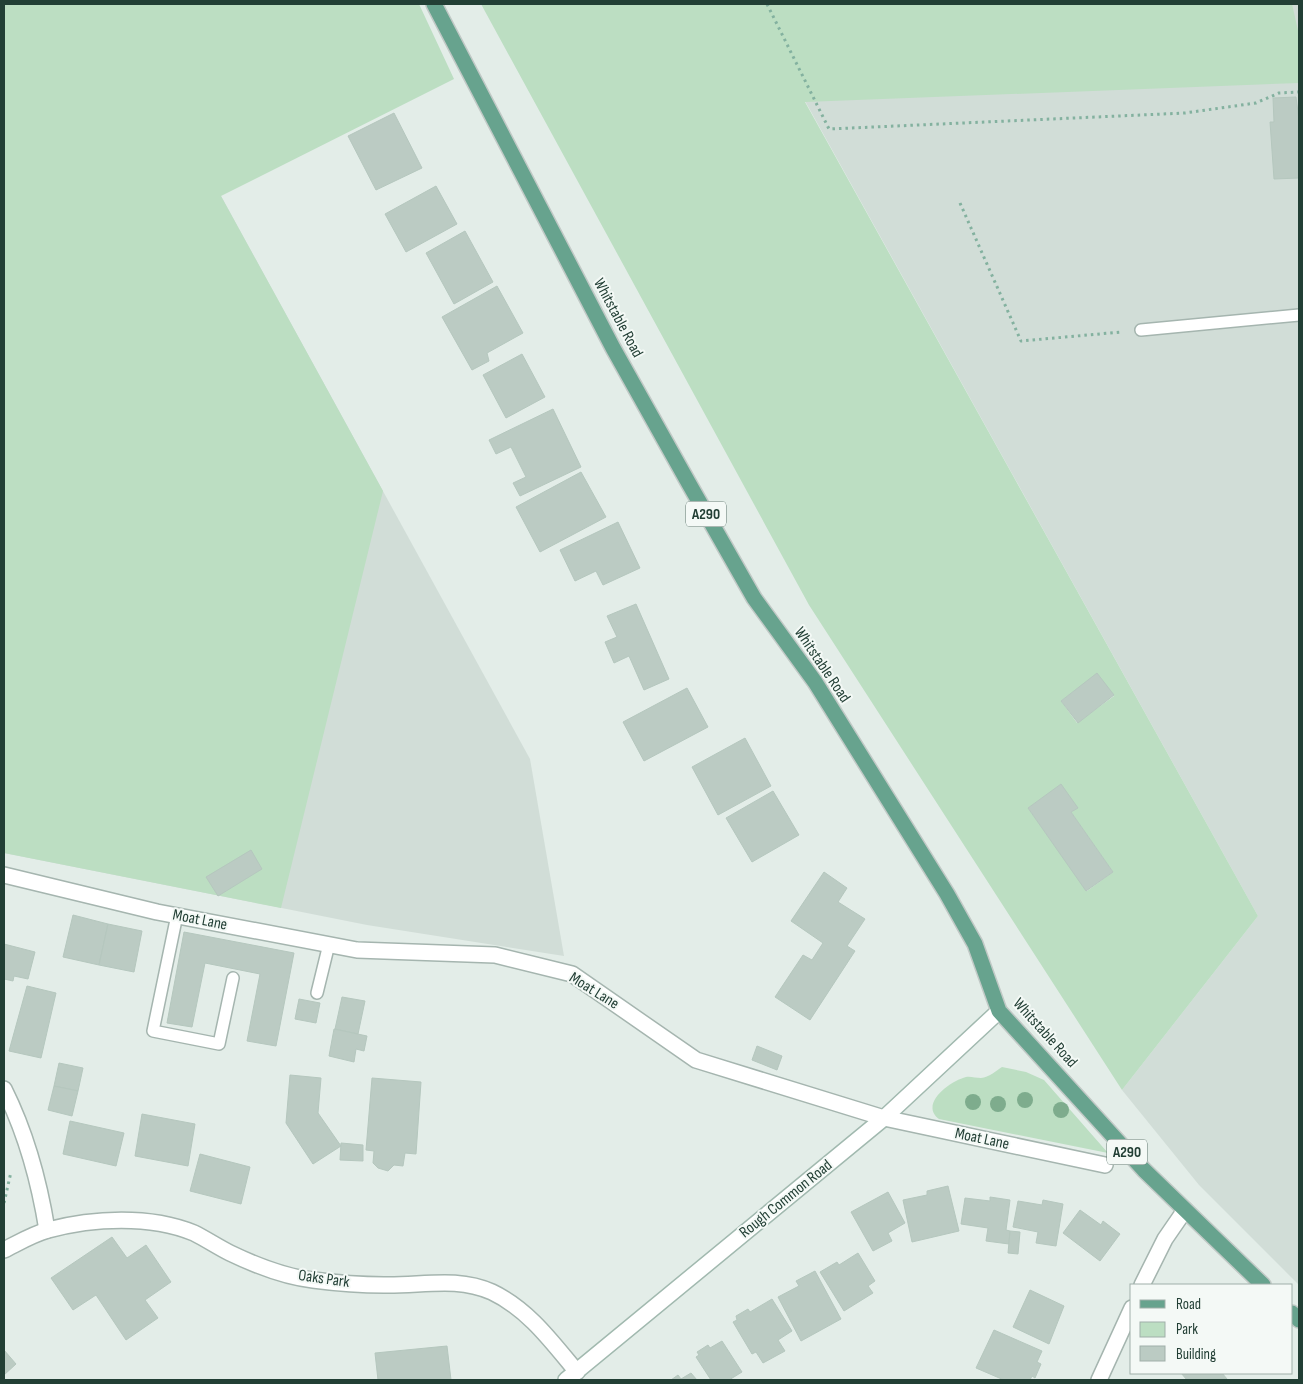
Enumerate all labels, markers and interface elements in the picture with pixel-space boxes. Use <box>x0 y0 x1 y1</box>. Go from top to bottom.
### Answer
street label: Whitstable Road <box>589 275 647 361</box>
road number: A290 <box>686 502 726 526</box>
street label: Whitstable Road <box>790 624 854 706</box>
street label: Moat Lane <box>171 905 229 935</box>
street label: Moat Lane <box>566 968 622 1014</box>
street label: Whitstable Road <box>1009 994 1081 1072</box>
street label: Moat Lane <box>953 1124 1011 1154</box>
road number: A290 <box>1107 1140 1147 1164</box>
street label: Rough Common Road <box>736 1156 836 1242</box>
street label: Oaks Park <box>297 1266 351 1292</box>
legend <box>1130 1284 1293 1374</box>
text: Road <box>1176 1295 1201 1314</box>
text: Park <box>1176 1320 1198 1339</box>
text: Building <box>1176 1345 1216 1364</box>

